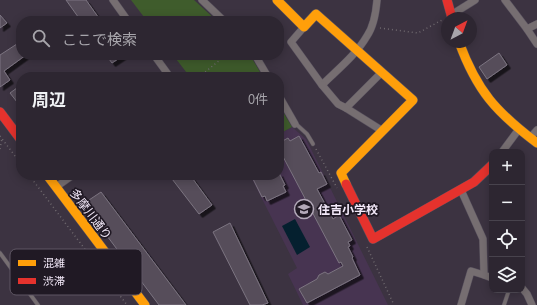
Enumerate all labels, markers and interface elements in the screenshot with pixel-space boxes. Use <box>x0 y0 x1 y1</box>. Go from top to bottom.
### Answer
north arrow <box>441 12 477 48</box>
search box <box>16 16 284 60</box>
icon: search <box>30 27 52 49</box>
text: ここで検索 <box>62 30 137 49</box>
text: 周辺 <box>32 89 66 111</box>
text: 0件 <box>248 91 268 108</box>
map controls <box>489 149 525 293</box>
button: + <box>489 149 525 185</box>
button: − <box>489 185 525 221</box>
street label: 多摩川通り <box>67 186 115 242</box>
school or university icon: 住吉小学校 <box>293 198 315 220</box>
place label: 住吉小学校 <box>318 202 378 217</box>
button: locate <box>489 221 525 257</box>
legend <box>10 249 142 295</box>
text: 混雑 <box>43 256 65 270</box>
button: layers <box>489 257 525 293</box>
text: 渋滞 <box>43 274 65 288</box>

